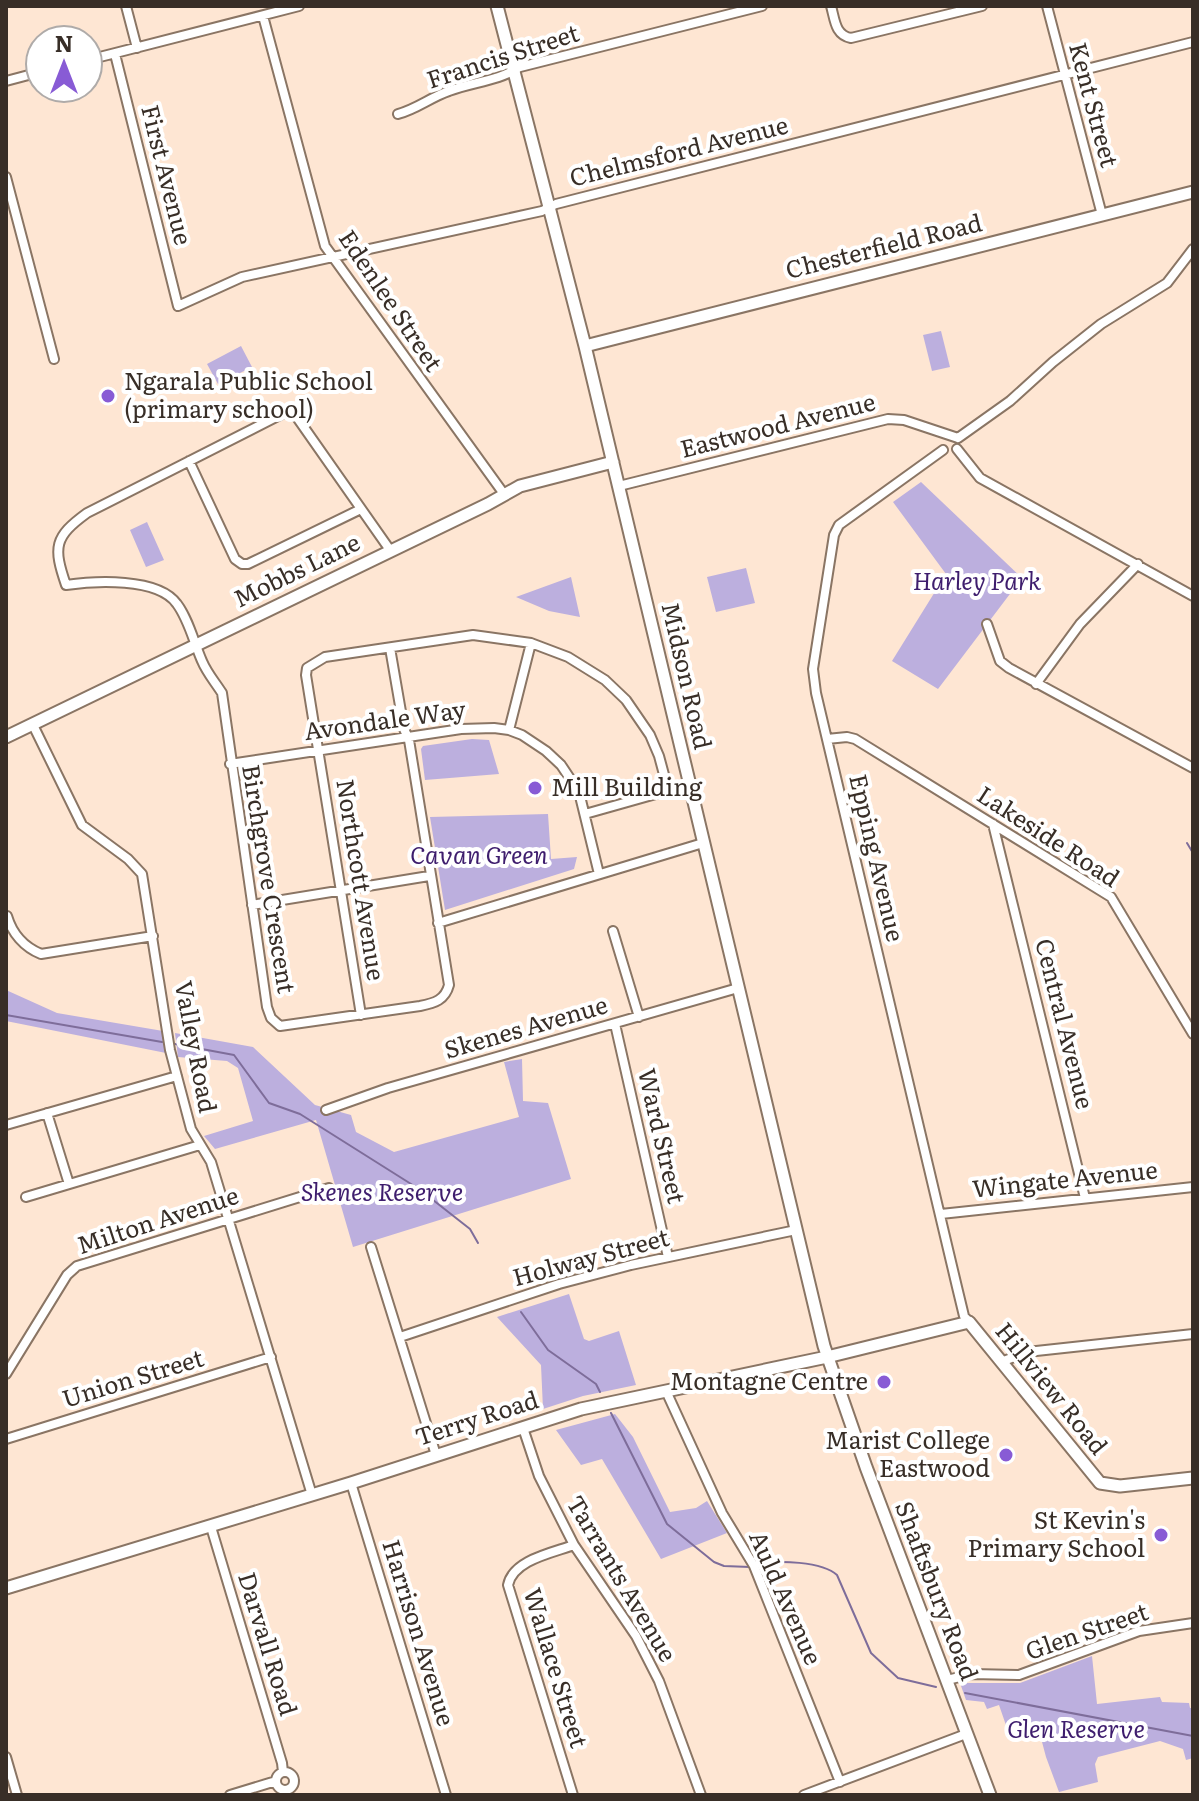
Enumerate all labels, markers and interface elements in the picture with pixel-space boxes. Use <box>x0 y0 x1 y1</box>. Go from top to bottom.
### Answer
street label: Francis Street <box>422 13 583 96</box>
north arrow <box>24 24 104 104</box>
text: N <box>55 26 73 59</box>
street label: Kent Street <box>1062 38 1129 171</box>
street label: First Avenue <box>134 101 203 248</box>
street label: Chelmsford Avenue <box>566 106 791 194</box>
street label: Chesterfield Road <box>782 203 986 286</box>
street label: Edenlee Street <box>332 222 453 378</box>
place label: Ngarala Public School (primary school) <box>124 362 373 425</box>
street label: Eastwood Avenue <box>676 382 879 465</box>
marker: Ngarala Public School (primary school) <box>99 387 117 405</box>
street label: Mobbs Lane <box>227 523 365 614</box>
park label: Harley Park <box>913 562 1042 597</box>
street label: Midson Road <box>655 598 722 753</box>
street label: Avondale Way <box>302 690 468 747</box>
street label: Birchgrove Crescent <box>235 762 306 996</box>
place label: Mill Building <box>551 768 703 803</box>
street label: Epping Avenue <box>842 770 915 945</box>
street label: Northcott Avenue <box>329 776 396 983</box>
street label: Lakeside Road <box>971 776 1128 894</box>
marker: Mill Building <box>526 779 544 797</box>
park label: Cavan Green <box>410 836 548 871</box>
street label: Central Avenue <box>1028 934 1105 1112</box>
street label: Valley Road <box>168 978 227 1116</box>
street label: Skenes Avenue <box>439 986 611 1066</box>
street label: Ward Street <box>631 1064 696 1207</box>
street label: Wingate Avenue <box>970 1150 1159 1205</box>
park label: Skenes Reserve <box>301 1173 463 1208</box>
street label: Milton Avenue <box>72 1176 243 1261</box>
street label: Holway Street <box>508 1218 673 1293</box>
street label: Hillview Road <box>989 1314 1118 1461</box>
street label: Union Street <box>57 1338 207 1415</box>
place label: Montagne Centre <box>670 1362 868 1397</box>
marker: Montagne Centre <box>875 1373 893 1391</box>
street label: Terry Road <box>410 1380 543 1453</box>
place label: Marist College Eastwood <box>825 1421 990 1484</box>
marker: Marist College Eastwood <box>997 1446 1015 1464</box>
street label: Tarrants Avenue <box>560 1488 687 1667</box>
street label: Shaftsbury Road <box>888 1496 989 1685</box>
place label: St Kevin's Primary School <box>968 1501 1145 1564</box>
street label: Auld Avenue <box>742 1524 832 1670</box>
marker: St Kevin's Primary School <box>1152 1526 1170 1544</box>
street label: Harrison Avenue <box>375 1535 465 1730</box>
street label: Darvall Road <box>231 1567 308 1720</box>
street label: Wallace Street <box>516 1583 598 1752</box>
street label: Glen Street <box>1020 1592 1152 1667</box>
park label: Glen Reserve <box>1007 1710 1145 1745</box>

